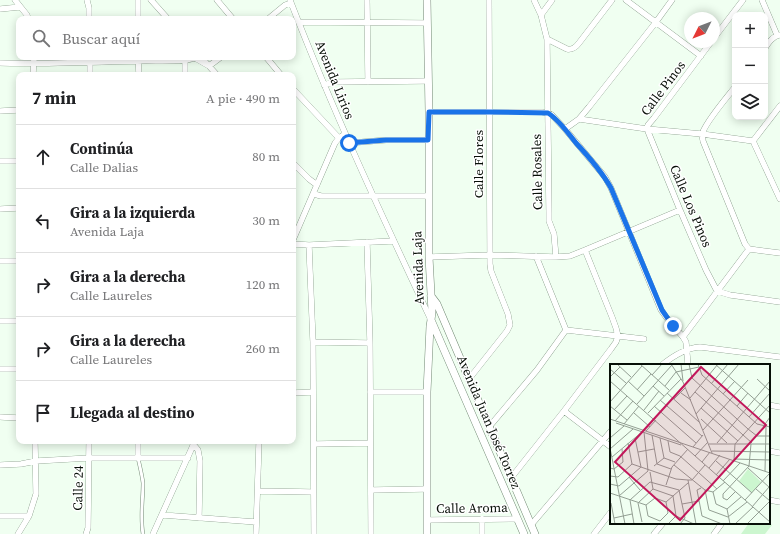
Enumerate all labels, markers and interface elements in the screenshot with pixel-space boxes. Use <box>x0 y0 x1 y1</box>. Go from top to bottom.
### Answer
north arrow <box>684 12 720 48</box>
map controls <box>732 12 768 120</box>
button: + <box>732 12 768 48</box>
search box <box>16 16 296 60</box>
icon: search <box>30 27 52 49</box>
text: Buscar aquí <box>62 28 140 49</box>
street label: Avenida Lirios <box>312 38 359 122</box>
button: − <box>732 48 768 84</box>
street label: Calle Pinos <box>637 57 689 119</box>
button: layers <box>732 84 768 120</box>
text: 7 min <box>32 86 76 110</box>
text: A pie · 490 m <box>206 90 280 107</box>
street label: Calle Flores <box>470 129 487 198</box>
street label: Calle Rosales <box>528 133 546 210</box>
route start <box>340 134 358 152</box>
text: Continúa <box>70 138 133 159</box>
icon: ahead <box>32 146 54 168</box>
text: 80 m <box>252 148 280 165</box>
text: Calle Dalias <box>70 159 138 176</box>
street label: Calle Los Pinos <box>666 162 716 250</box>
text: Gira a la izquierda <box>70 202 195 223</box>
icon: left <box>32 210 54 232</box>
text: 30 m <box>252 212 280 229</box>
text: Avenida Laja <box>70 223 144 240</box>
street label: Avenida Laja <box>408 230 428 305</box>
text: Gira a la derecha <box>70 266 185 287</box>
icon: right <box>32 274 54 296</box>
text: 120 m <box>246 276 280 293</box>
text: Calle Laureles <box>70 287 152 304</box>
route end <box>664 317 682 335</box>
text: Gira a la derecha <box>70 330 185 351</box>
icon: right <box>32 338 54 360</box>
text: 260 m <box>246 340 280 357</box>
text: Calle Laureles <box>70 351 152 368</box>
street label: Avenida Juan José Torrez <box>453 353 525 491</box>
inset map <box>610 364 770 524</box>
icon: arrive <box>32 402 54 424</box>
text: Llegada al destino <box>70 402 195 423</box>
street label: Calle 24 <box>69 465 87 511</box>
street label: Calle Aroma <box>436 499 508 517</box>

